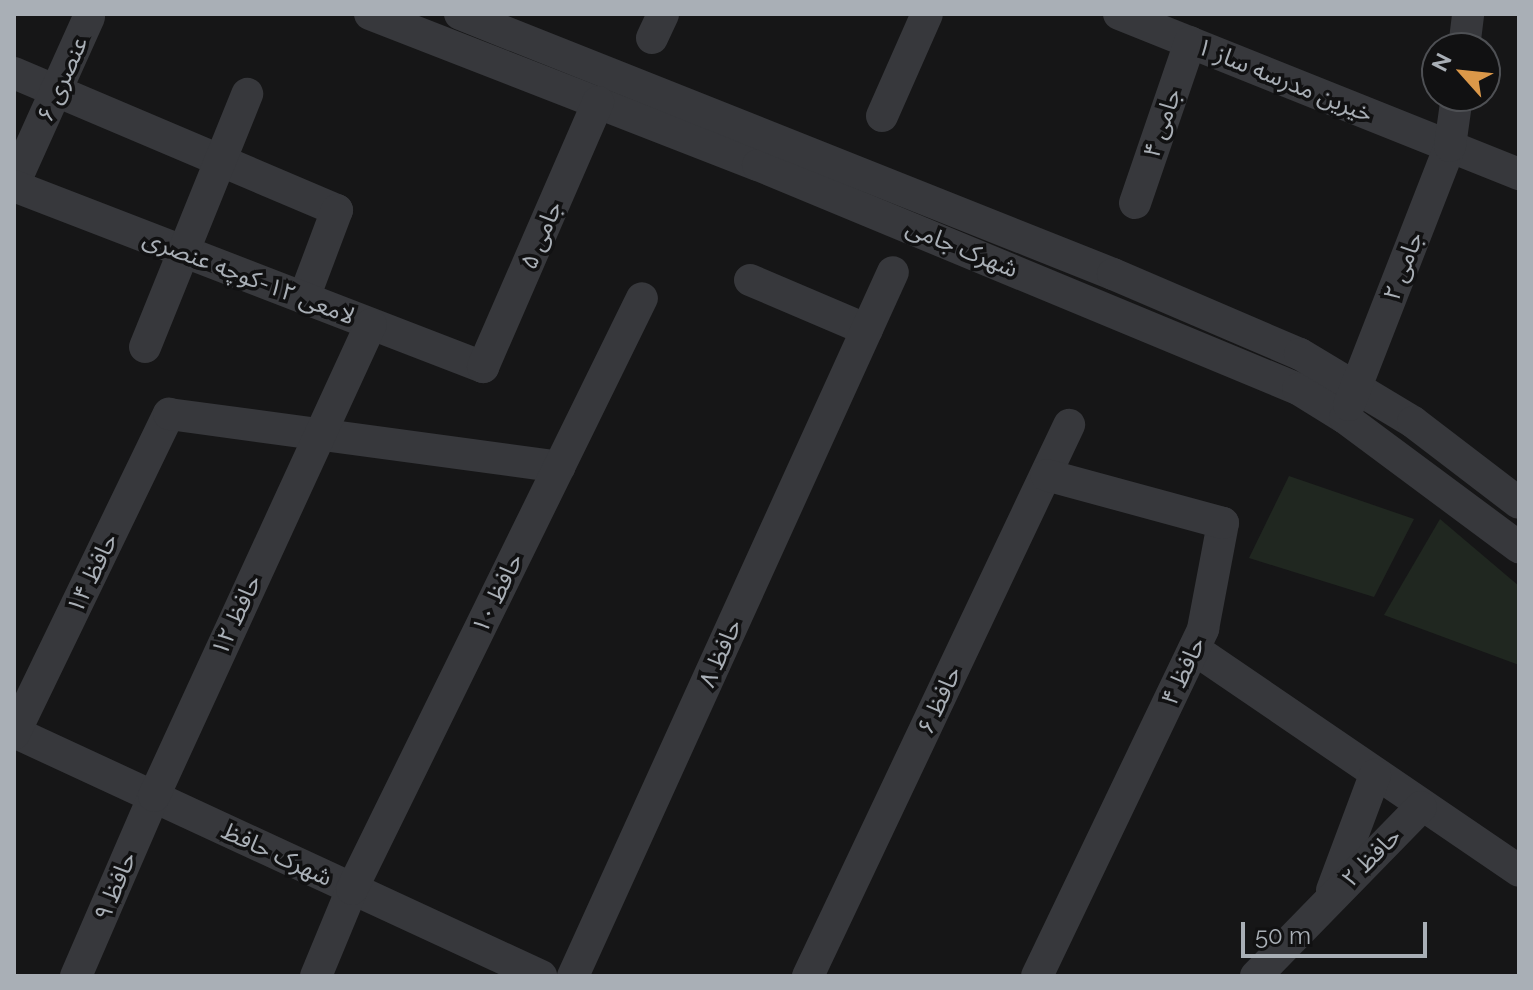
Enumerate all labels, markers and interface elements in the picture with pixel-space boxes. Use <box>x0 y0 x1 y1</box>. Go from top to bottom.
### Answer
street label: ۶ عنصری <box>30 32 94 126</box>
street label: ۱ خیرین مدرسه ساز <box>1193 32 1377 128</box>
north arrow <box>1421 32 1501 112</box>
text: N <box>1426 49 1457 75</box>
street label: ۴ جامی <box>1137 85 1187 161</box>
street label: ۵ جامی <box>514 197 568 273</box>
street label: شهرک جامی <box>902 213 1022 283</box>
street label: لامعی ۱۲-کوچه عنصری <box>139 223 359 331</box>
street label: ۲ جامی <box>1377 228 1429 304</box>
street label: حافظ ۱۴ <box>60 528 124 618</box>
street label: حافظ ۱۰ <box>465 548 529 638</box>
street label: حافظ ۱۲ <box>205 570 267 660</box>
street label: حافظ ۸ <box>692 614 748 692</box>
street label: حافظ ۴ <box>1155 632 1211 710</box>
street label: حافظ ۶ <box>911 661 967 739</box>
street label: شهرک حافظ <box>217 816 337 892</box>
street label: حافظ ۲ <box>1335 821 1407 893</box>
street label: حافظ ۹ <box>88 847 142 925</box>
scale bar <box>1245 906 1431 956</box>
text: 50 m <box>1255 921 1311 950</box>

